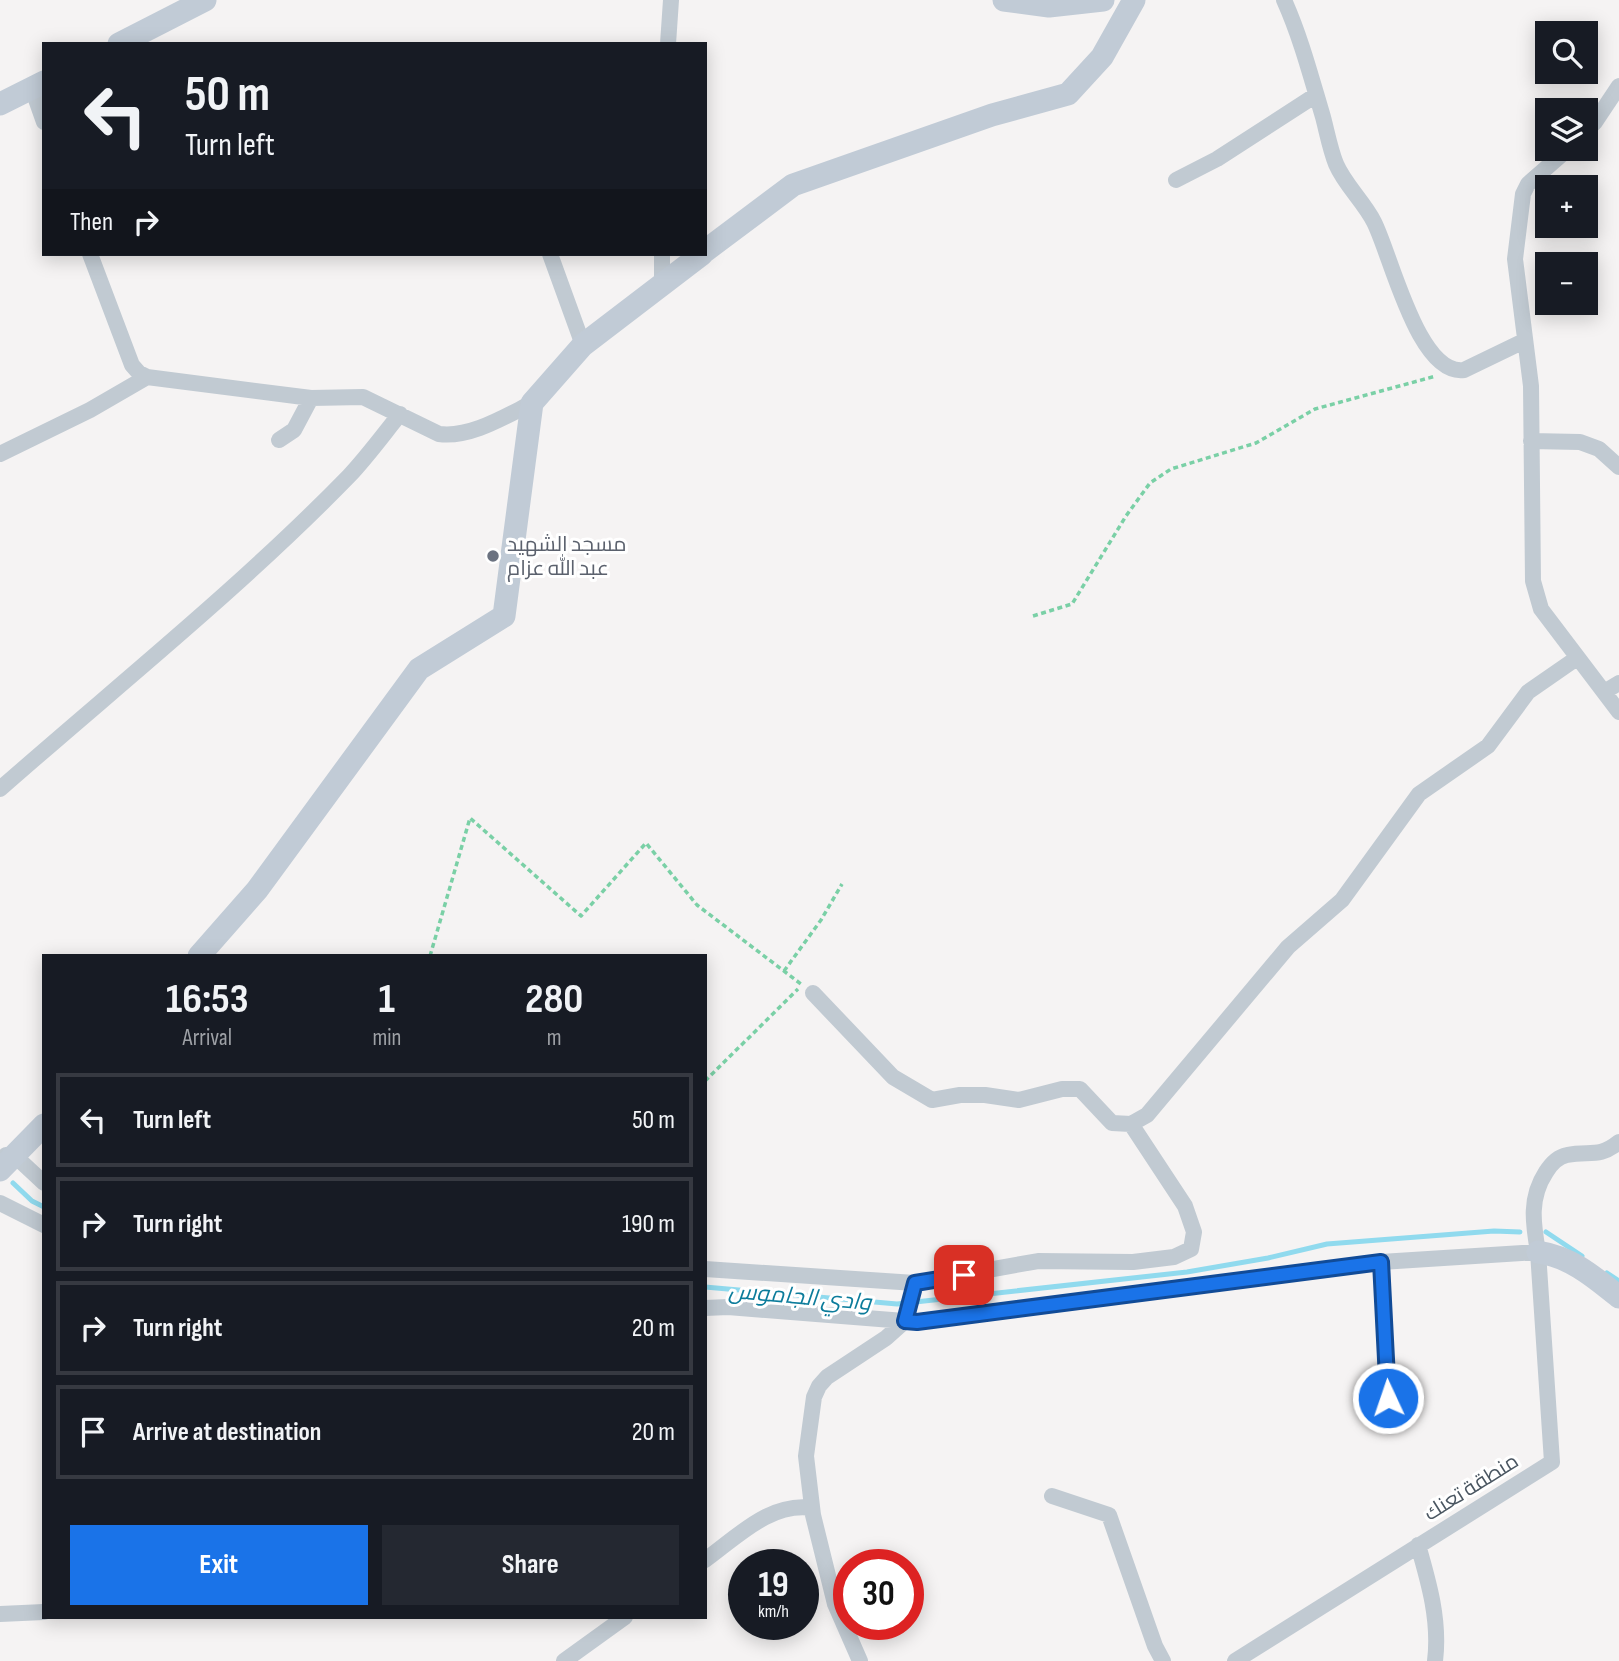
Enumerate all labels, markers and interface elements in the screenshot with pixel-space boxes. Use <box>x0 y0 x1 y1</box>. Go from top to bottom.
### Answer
map controls <box>1535 21 1598 315</box>
button: search <box>1535 21 1598 84</box>
text: 50 m <box>185 66 270 125</box>
icon: left <box>70 70 161 161</box>
button: layers <box>1535 98 1598 161</box>
text: Turn left <box>185 126 275 165</box>
button: + <box>1535 175 1598 238</box>
icon: right <box>127 203 165 241</box>
text: Then <box>70 207 113 238</box>
button: − <box>1535 252 1598 315</box>
place label: مسجد الشهيد عبد الله عزام <box>507 532 627 582</box>
marker: مسجد الشهيد عبد الله عزام <box>485 548 501 564</box>
text: 16:53 <box>166 974 249 1025</box>
text: 1 <box>379 974 395 1025</box>
text: 280 <box>525 974 583 1025</box>
text: Arrival <box>182 1024 232 1052</box>
text: min <box>372 1024 401 1052</box>
text: m <box>547 1024 562 1052</box>
icon: left <box>74 1101 112 1139</box>
text: Turn left <box>133 1105 211 1136</box>
text: 50 m <box>632 1105 675 1136</box>
icon: right <box>74 1205 112 1243</box>
text: Turn right <box>133 1209 222 1240</box>
text: 190 m <box>622 1209 675 1240</box>
pin <box>934 1245 994 1305</box>
icon: arrive <box>945 1256 983 1294</box>
water label: وادي الجاموس <box>727 1277 874 1320</box>
icon: right <box>74 1309 112 1347</box>
text: Turn right <box>133 1313 222 1344</box>
text: 20 m <box>632 1313 675 1344</box>
position arrow <box>1351 1361 1425 1435</box>
icon: arrive <box>74 1413 112 1451</box>
text: Arrive at destination <box>133 1417 321 1448</box>
text: 20 m <box>632 1417 675 1448</box>
street label: منطقة تعنك <box>1419 1449 1523 1526</box>
button: Exit <box>70 1525 368 1605</box>
button: Share <box>382 1525 679 1605</box>
speed limit sign: 30 <box>833 1549 924 1640</box>
text: 19 <box>758 1564 789 1607</box>
text: km/h <box>758 1601 789 1622</box>

